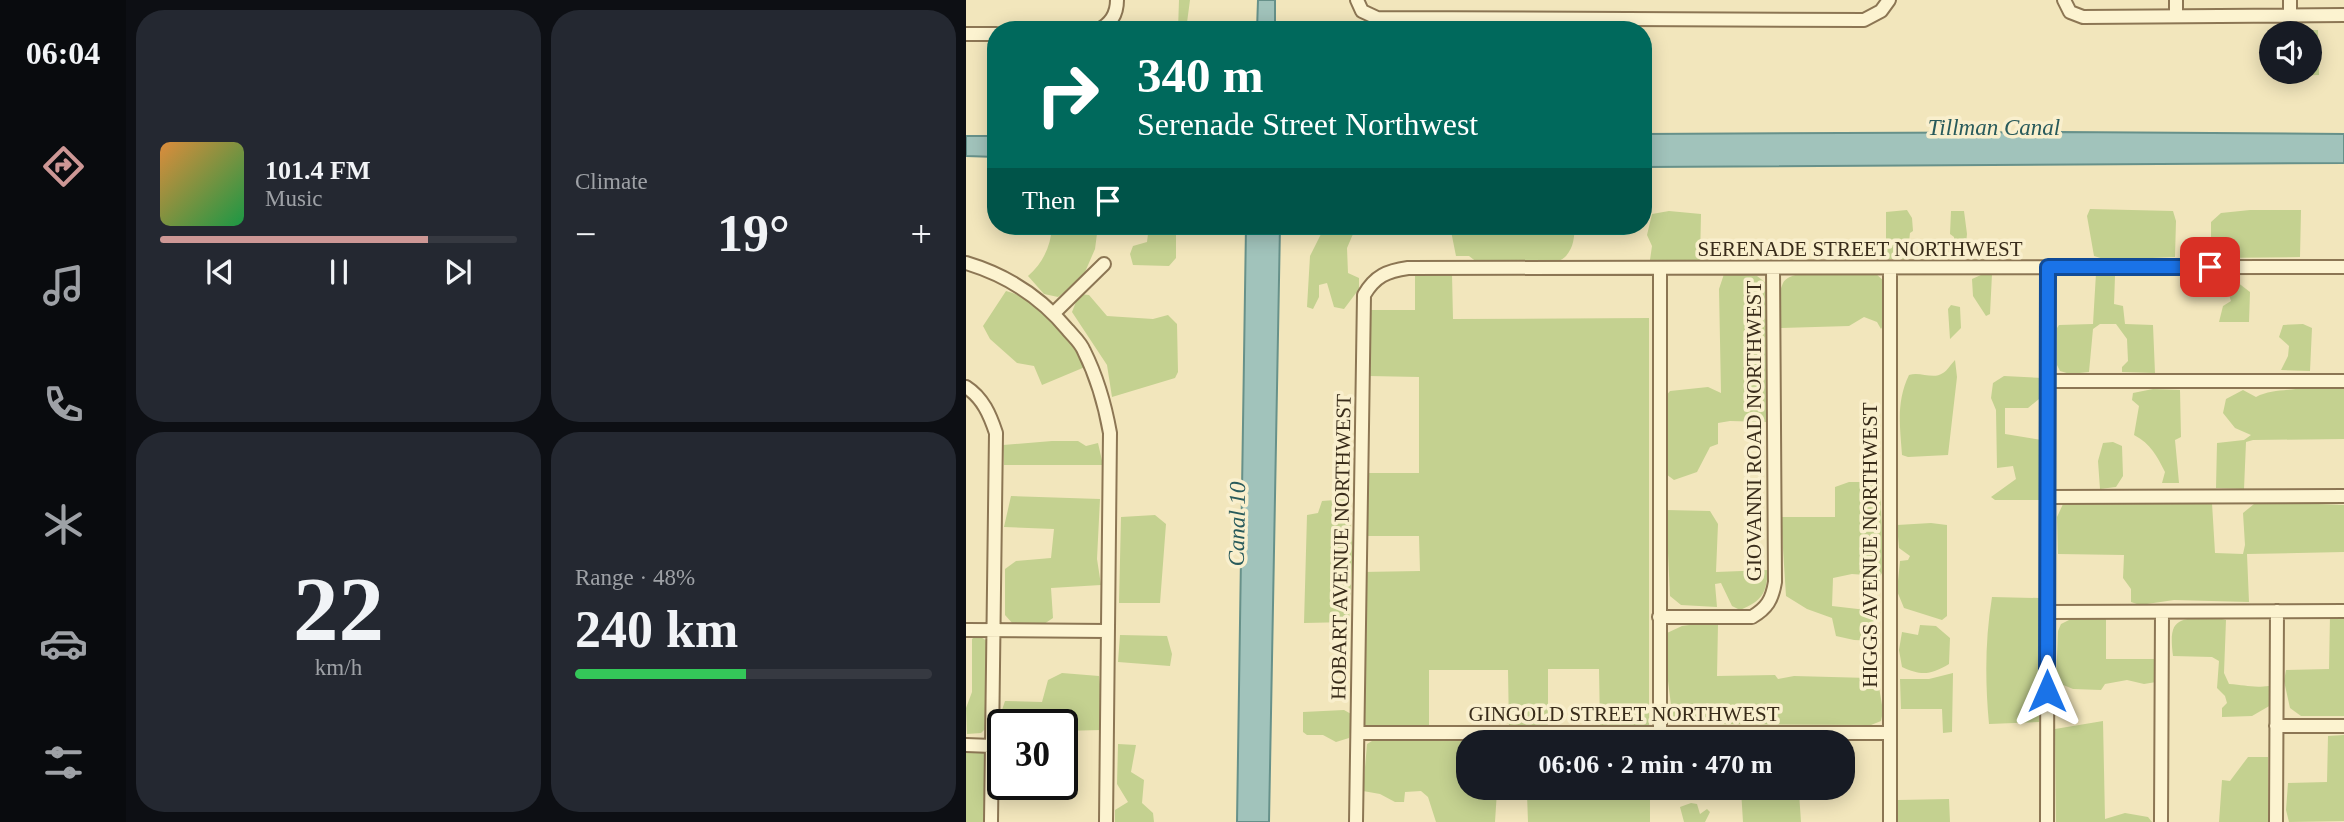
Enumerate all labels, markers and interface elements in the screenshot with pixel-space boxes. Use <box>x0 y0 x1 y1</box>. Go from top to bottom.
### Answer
map controls <box>2259 21 2322 84</box>
button: sound <box>2259 21 2322 84</box>
text: 06:04 <box>26 35 100 71</box>
text: 340 m <box>1137 48 1264 103</box>
icon: right <box>1022 49 1113 140</box>
text: Serenade Street Northwest <box>1137 106 1478 142</box>
water label: Tillman Canal <box>1928 115 2060 140</box>
icon: directions <box>39 142 88 191</box>
text: 101.4 FM <box>265 156 370 185</box>
text: Climate <box>575 169 648 194</box>
icon: arrive <box>1089 182 1127 220</box>
text: Music <box>265 186 323 211</box>
text: Then <box>1022 186 1075 215</box>
text: 19° <box>717 205 790 262</box>
text: − <box>575 213 596 255</box>
text: + <box>911 213 932 255</box>
street label: SERENADE STREET NORTHWEST <box>1697 237 2023 261</box>
pin <box>2180 237 2240 297</box>
icon: arrive <box>2191 248 2229 286</box>
icon: previous <box>201 253 239 291</box>
icon: pause <box>320 253 358 291</box>
icon: next <box>439 253 477 291</box>
icon: music <box>39 261 88 310</box>
street label: GIOVANNI ROAD NORTHWEST <box>1742 281 1766 581</box>
icon: phone <box>39 380 88 429</box>
street label: HOBART AVENUE NORTHWEST <box>1326 394 1356 700</box>
street label: HIGGS AVENUE NORTHWEST <box>1858 402 1882 688</box>
water label: Canal 10 <box>1224 481 1250 567</box>
icon: climate <box>39 500 88 549</box>
text: 22 <box>293 559 384 660</box>
text: Range · 48% <box>575 565 695 590</box>
text: 240 km <box>575 601 738 658</box>
icon: car <box>39 619 88 668</box>
position arrow <box>2010 654 2084 728</box>
text: km/h <box>315 655 362 680</box>
street label: GINGOLD STREET NORTHWEST <box>1469 702 1780 726</box>
speed limit sign: 30 <box>987 709 1078 800</box>
icon: filters <box>39 738 88 787</box>
text: 06:06 · 2 min · 470 m <box>1539 750 1773 779</box>

